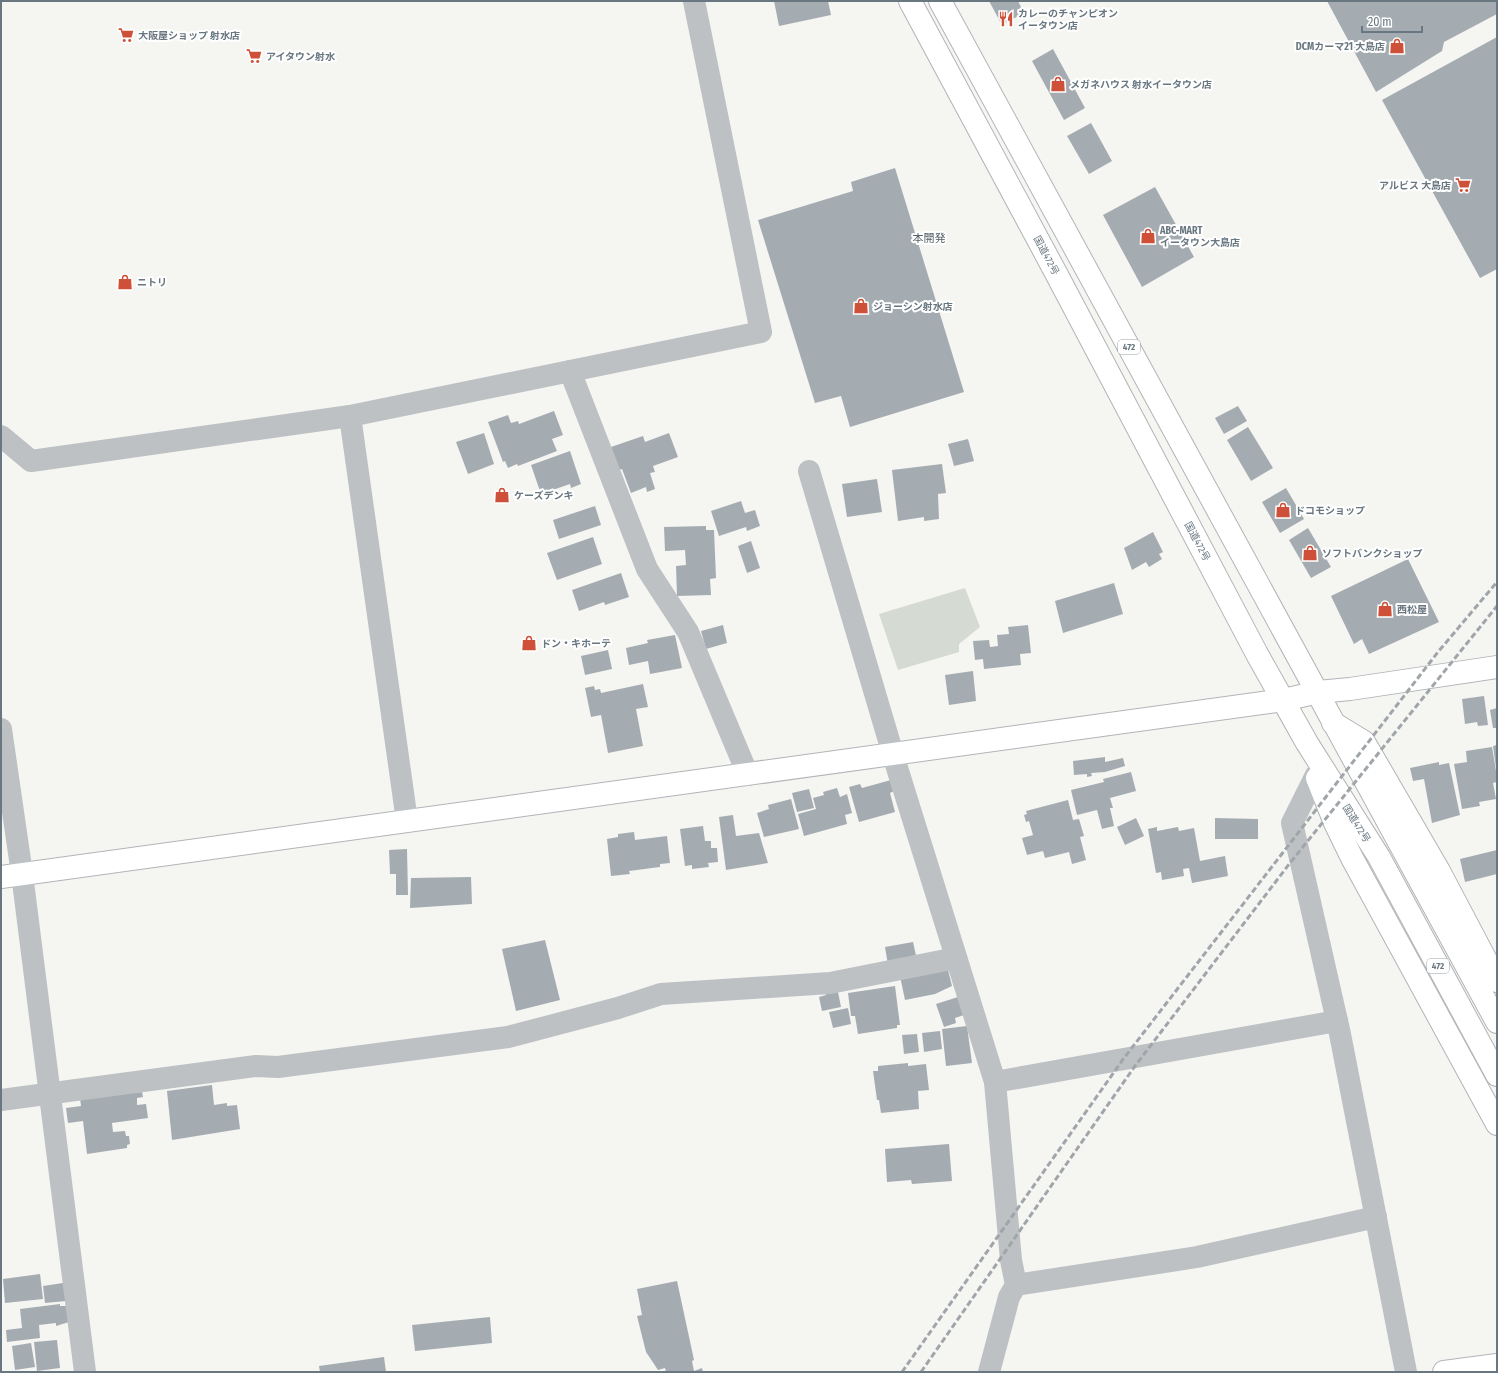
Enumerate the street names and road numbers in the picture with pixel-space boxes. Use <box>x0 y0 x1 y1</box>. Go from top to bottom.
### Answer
street label: 国道472号 <box>1031 234 1062 277</box>
road number: 472 <box>1118 340 1140 354</box>
street label: 国道472号 <box>1182 520 1213 563</box>
street label: 国道472号 <box>1340 802 1373 845</box>
road number: 472 <box>1427 959 1449 973</box>

